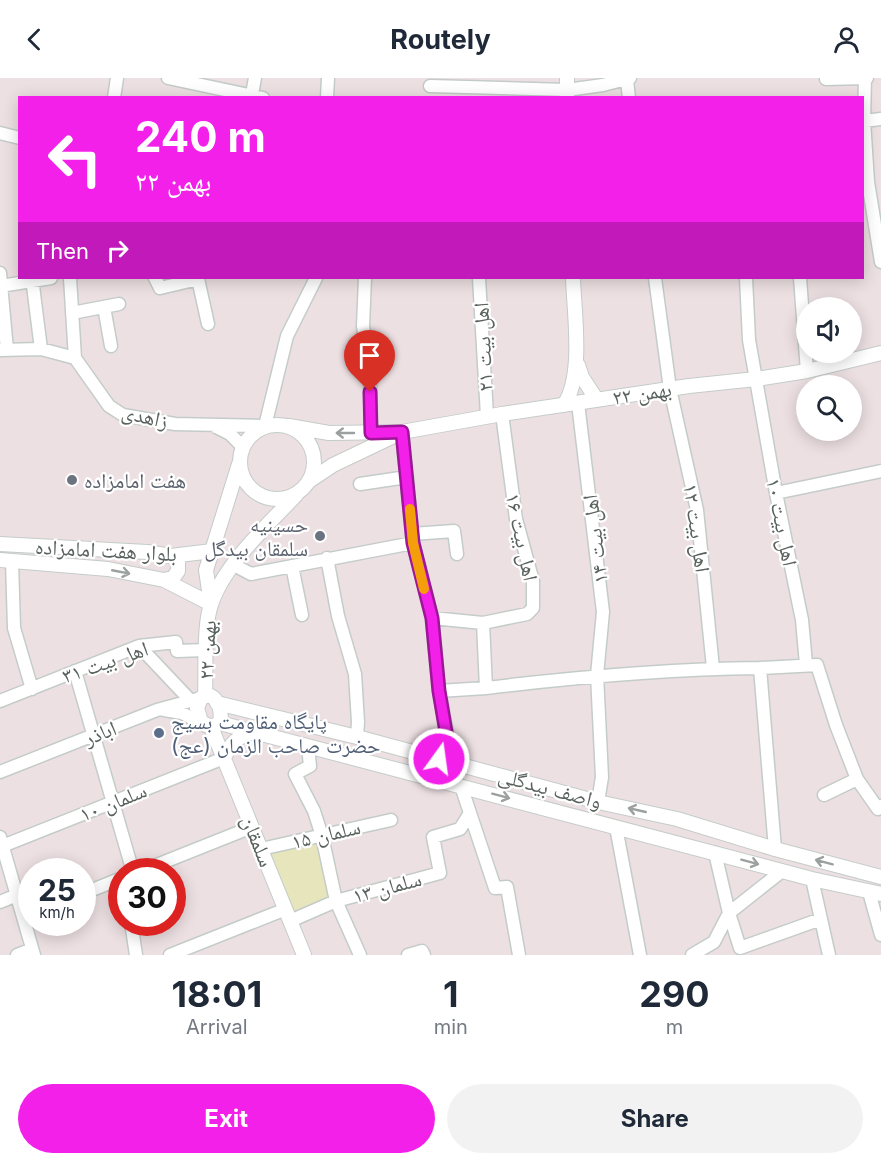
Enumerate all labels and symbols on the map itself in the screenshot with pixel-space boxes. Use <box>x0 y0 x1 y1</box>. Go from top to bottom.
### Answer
street label: اهل بیت ۲۱ <box>468 302 499 392</box>
pin <box>344 330 395 392</box>
street label: ۲۲ بهمن <box>611 376 673 411</box>
street label: زاهدی <box>119 399 171 433</box>
one-way arrow <box>336 427 356 439</box>
place label: هفت امامزاده <box>84 468 186 493</box>
marker: هفت امامزاده <box>65 473 79 487</box>
street label: اهل بیت ۱۰ <box>760 476 803 568</box>
street label: اهل بیت ۱۲ <box>677 482 716 574</box>
street label: اهل بیت ۱۶ <box>500 491 544 583</box>
street label: اهل بیت ۱۴ <box>577 493 614 585</box>
place label: حسینیه سلمقان بیدگل <box>204 512 308 562</box>
marker: حسینیه سلمقان بیدگل <box>313 529 327 543</box>
street label: بلوار هفت امامزاده <box>35 534 177 566</box>
one-way arrow <box>111 567 130 578</box>
street label: ۲۲ بهمن <box>193 620 222 680</box>
street label: اهل بیت ۳۱ <box>59 636 152 689</box>
place label: پایگاه مقاومت بسیج حضرت صاحب الزمان (عج) <box>171 709 380 759</box>
street label: اباذر <box>79 715 120 751</box>
marker: پایگاه مقاومت بسیج حضرت صاحب الزمان (عج) <box>152 726 166 740</box>
position arrow <box>407 727 471 791</box>
street label: واصف بیدگلی <box>495 762 604 815</box>
street label: سلمان ۱۰ <box>76 777 150 827</box>
one-way arrow <box>491 791 510 802</box>
one-way arrow <box>627 804 646 816</box>
street label: سلمقان <box>236 812 280 870</box>
street label: سلمان ۱۵ <box>289 814 363 854</box>
one-way arrow <box>815 856 834 867</box>
one-way arrow <box>740 857 759 869</box>
speed limit sign: 30 <box>108 858 186 936</box>
street label: سلمان ۱۳ <box>350 866 424 908</box>

